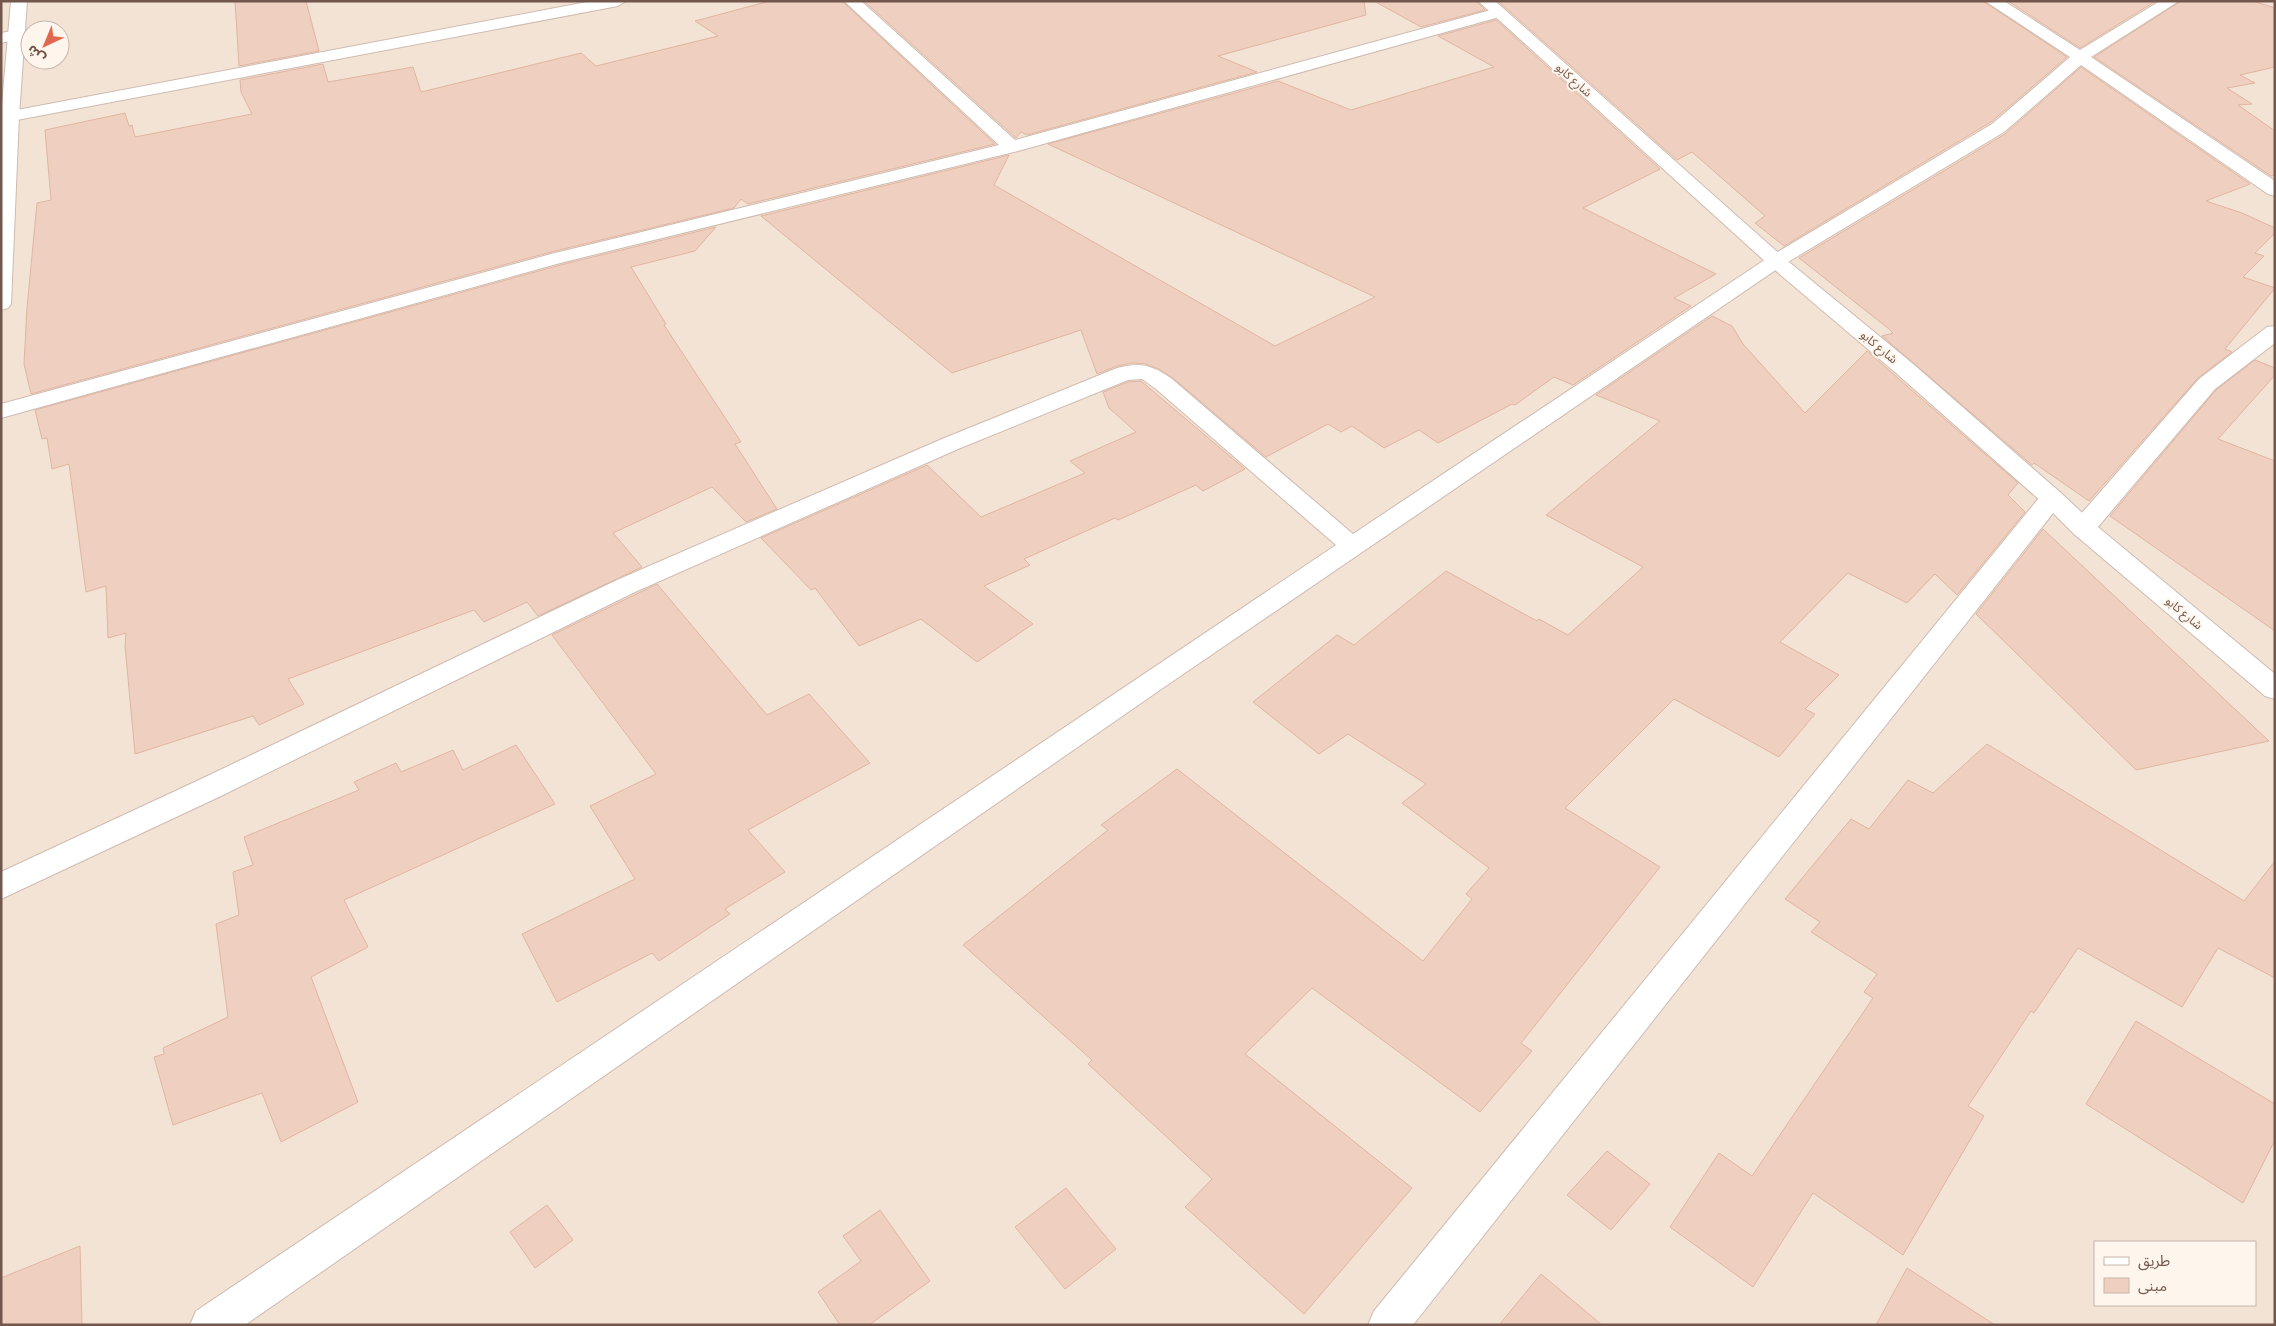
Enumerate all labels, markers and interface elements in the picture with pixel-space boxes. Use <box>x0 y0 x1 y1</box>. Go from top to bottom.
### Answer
north arrow <box>20 20 70 70</box>
text: ش <box>24 41 49 67</box>
street label: شارع كابو <box>1552 60 1595 101</box>
street label: شارع كابو <box>1856 328 1900 368</box>
street label: شارع كابو <box>2161 594 2205 634</box>
legend <box>2094 1241 2256 1306</box>
text: طريق <box>2138 1252 2170 1271</box>
text: مبنى <box>2138 1277 2167 1295</box>

